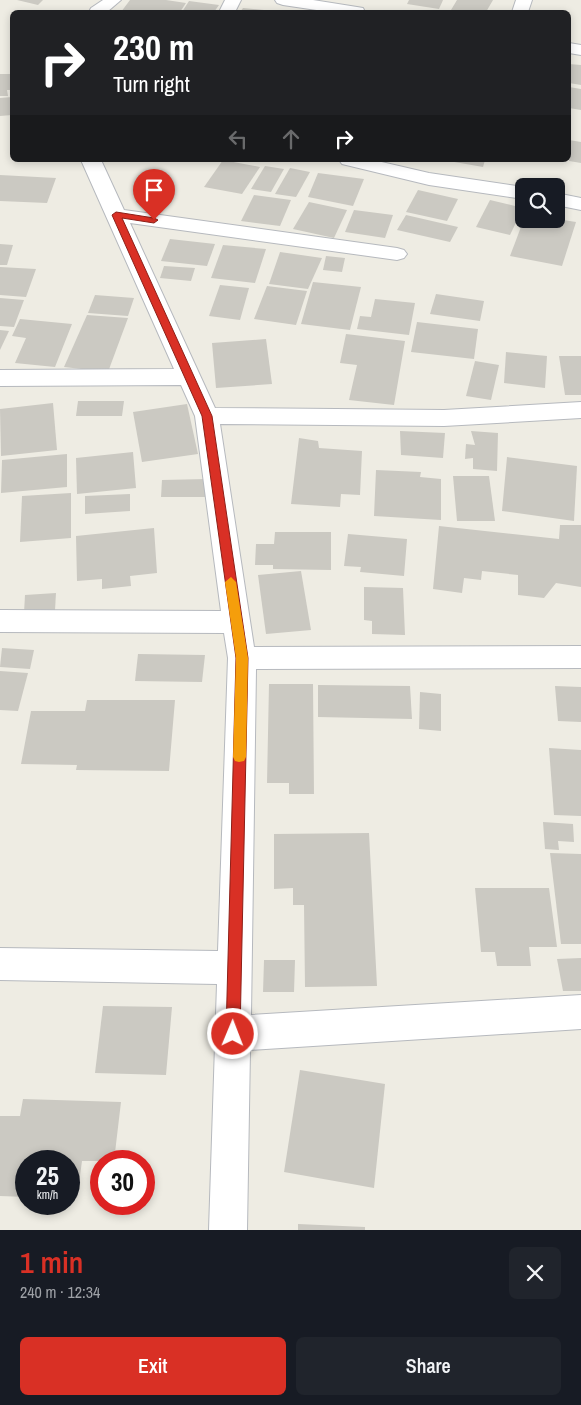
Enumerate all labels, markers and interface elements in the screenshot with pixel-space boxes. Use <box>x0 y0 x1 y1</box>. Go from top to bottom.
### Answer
text: 230 m <box>113 24 194 71</box>
icon: right <box>30 30 95 95</box>
text: Turn right <box>113 69 190 99</box>
icon: left <box>224 125 252 153</box>
icon: ahead <box>277 125 305 153</box>
icon: right <box>330 125 358 153</box>
pin <box>133 169 175 220</box>
icon: arrive <box>140 176 168 204</box>
map controls <box>515 178 565 228</box>
button: search <box>515 178 565 228</box>
position arrow <box>206 1007 258 1059</box>
speed limit sign: 30 <box>90 1150 155 1215</box>
text: 25 <box>36 1159 59 1193</box>
text: km/h <box>37 1187 58 1203</box>
text: 1 min <box>20 1242 83 1282</box>
button: close <box>509 1247 561 1299</box>
text: 240 m · 12:34 <box>20 1281 100 1303</box>
button: Exit <box>20 1337 286 1395</box>
button: Share <box>296 1337 561 1395</box>

